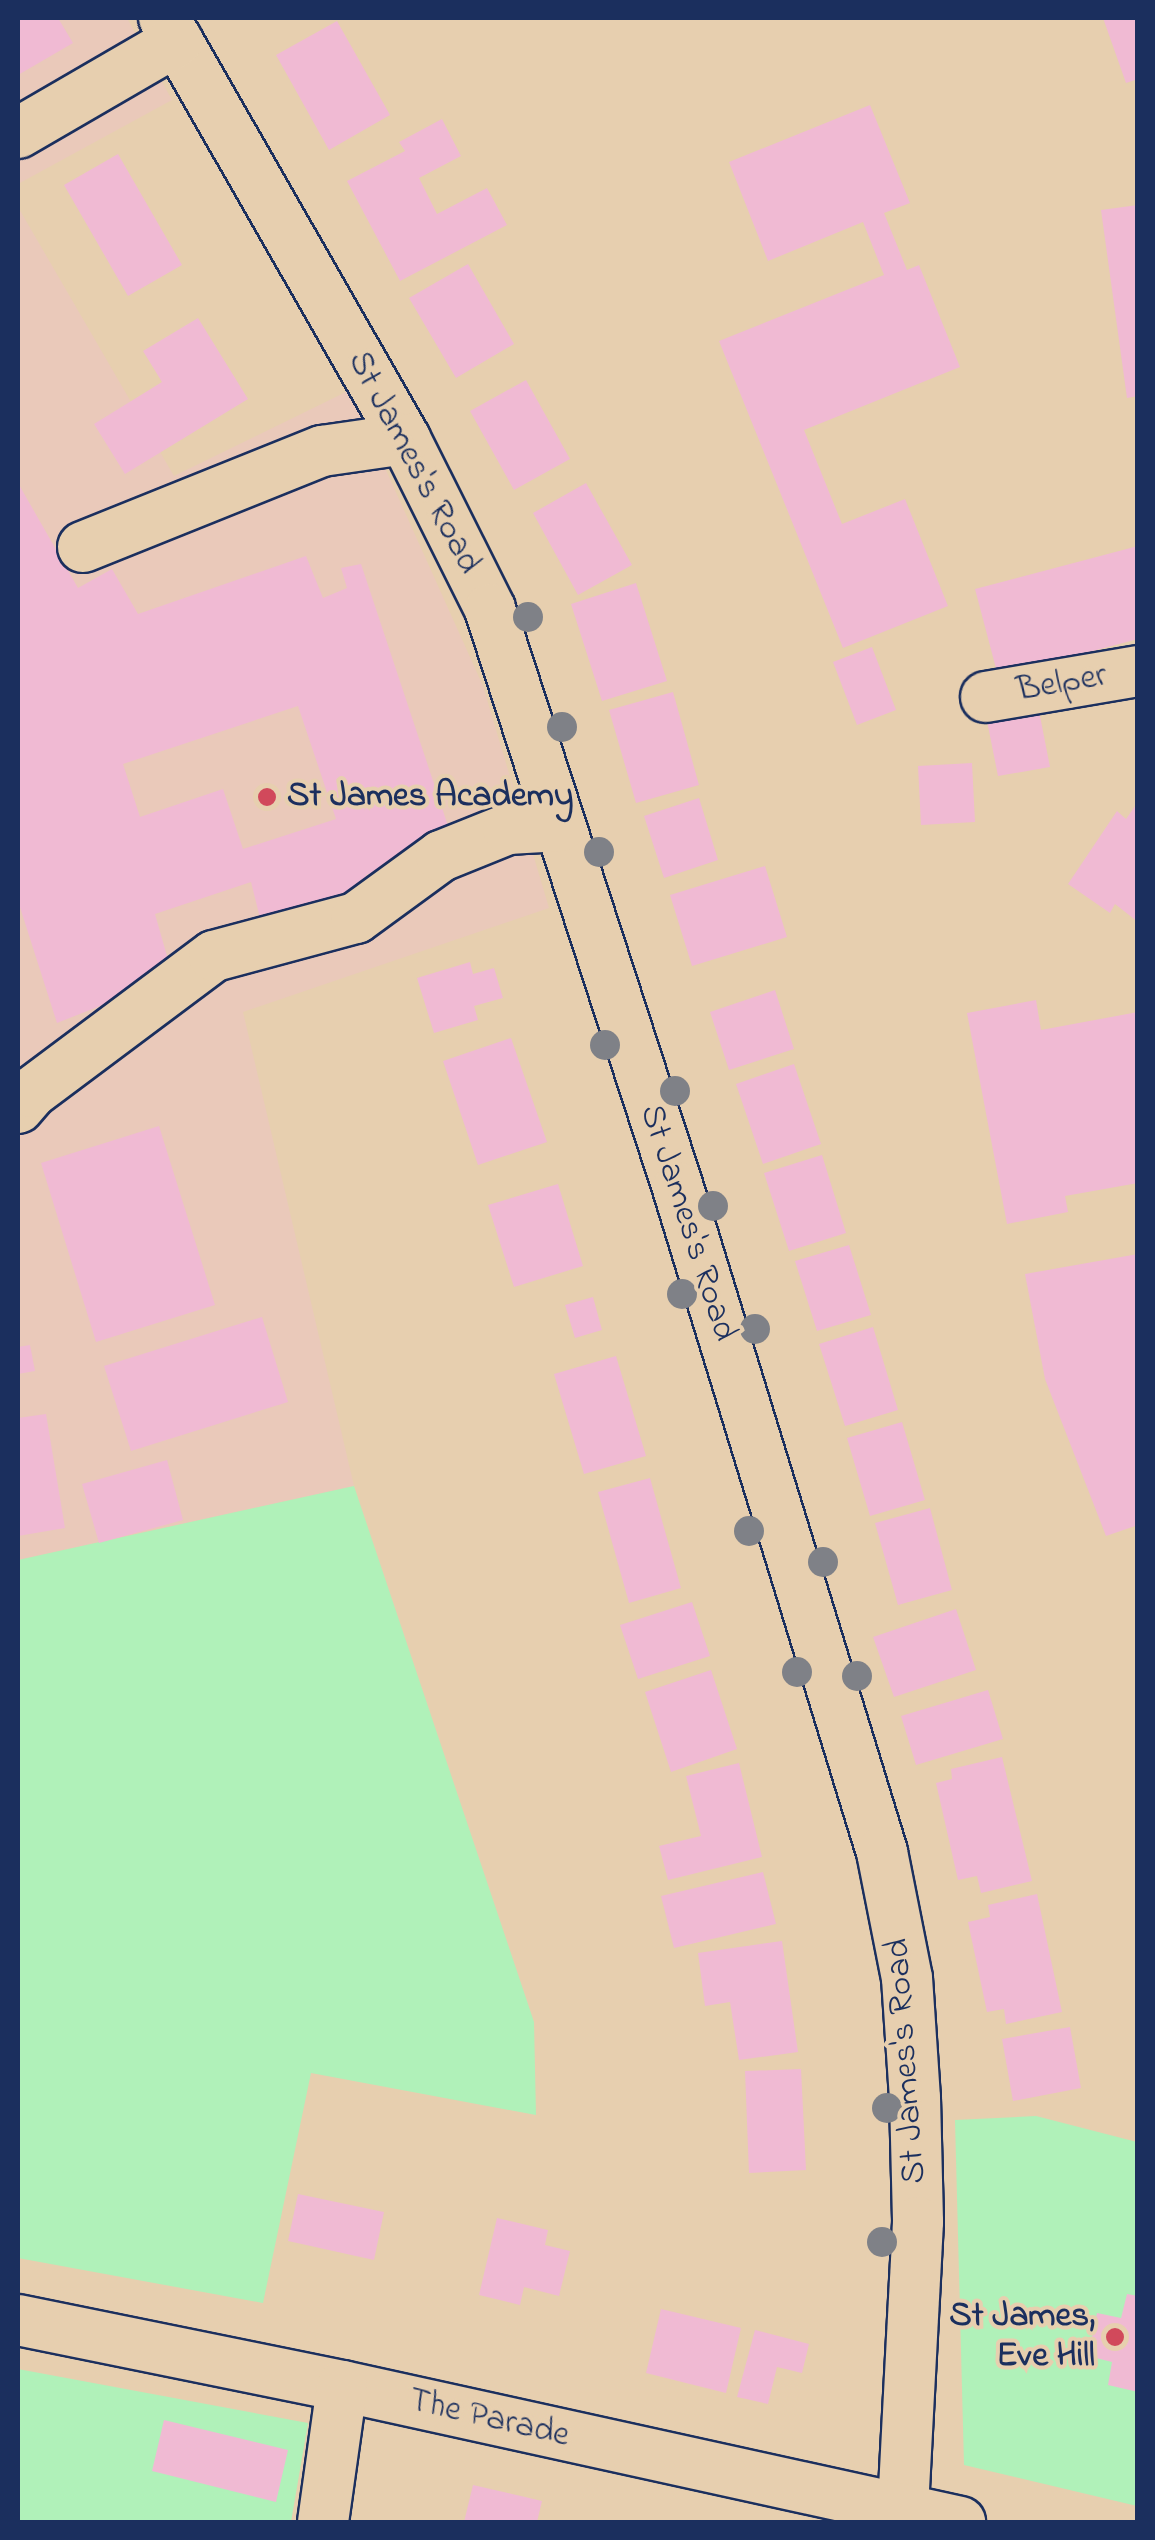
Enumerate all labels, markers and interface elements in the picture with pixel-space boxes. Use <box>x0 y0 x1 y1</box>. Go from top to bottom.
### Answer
street label: St James's Road <box>337 345 489 581</box>
street label: Belper <box>1014 655 1110 713</box>
place label: St James Academy <box>287 776 573 818</box>
marker: St James Academy <box>256 786 278 808</box>
street label: St James's Road <box>629 1100 745 1346</box>
street label: St James's Road <box>877 1937 937 2185</box>
place label: St James, Eve Hill <box>949 2296 1095 2378</box>
marker: St James, Eve Hill <box>1104 2326 1126 2348</box>
street label: The Parade <box>405 2380 573 2458</box>

